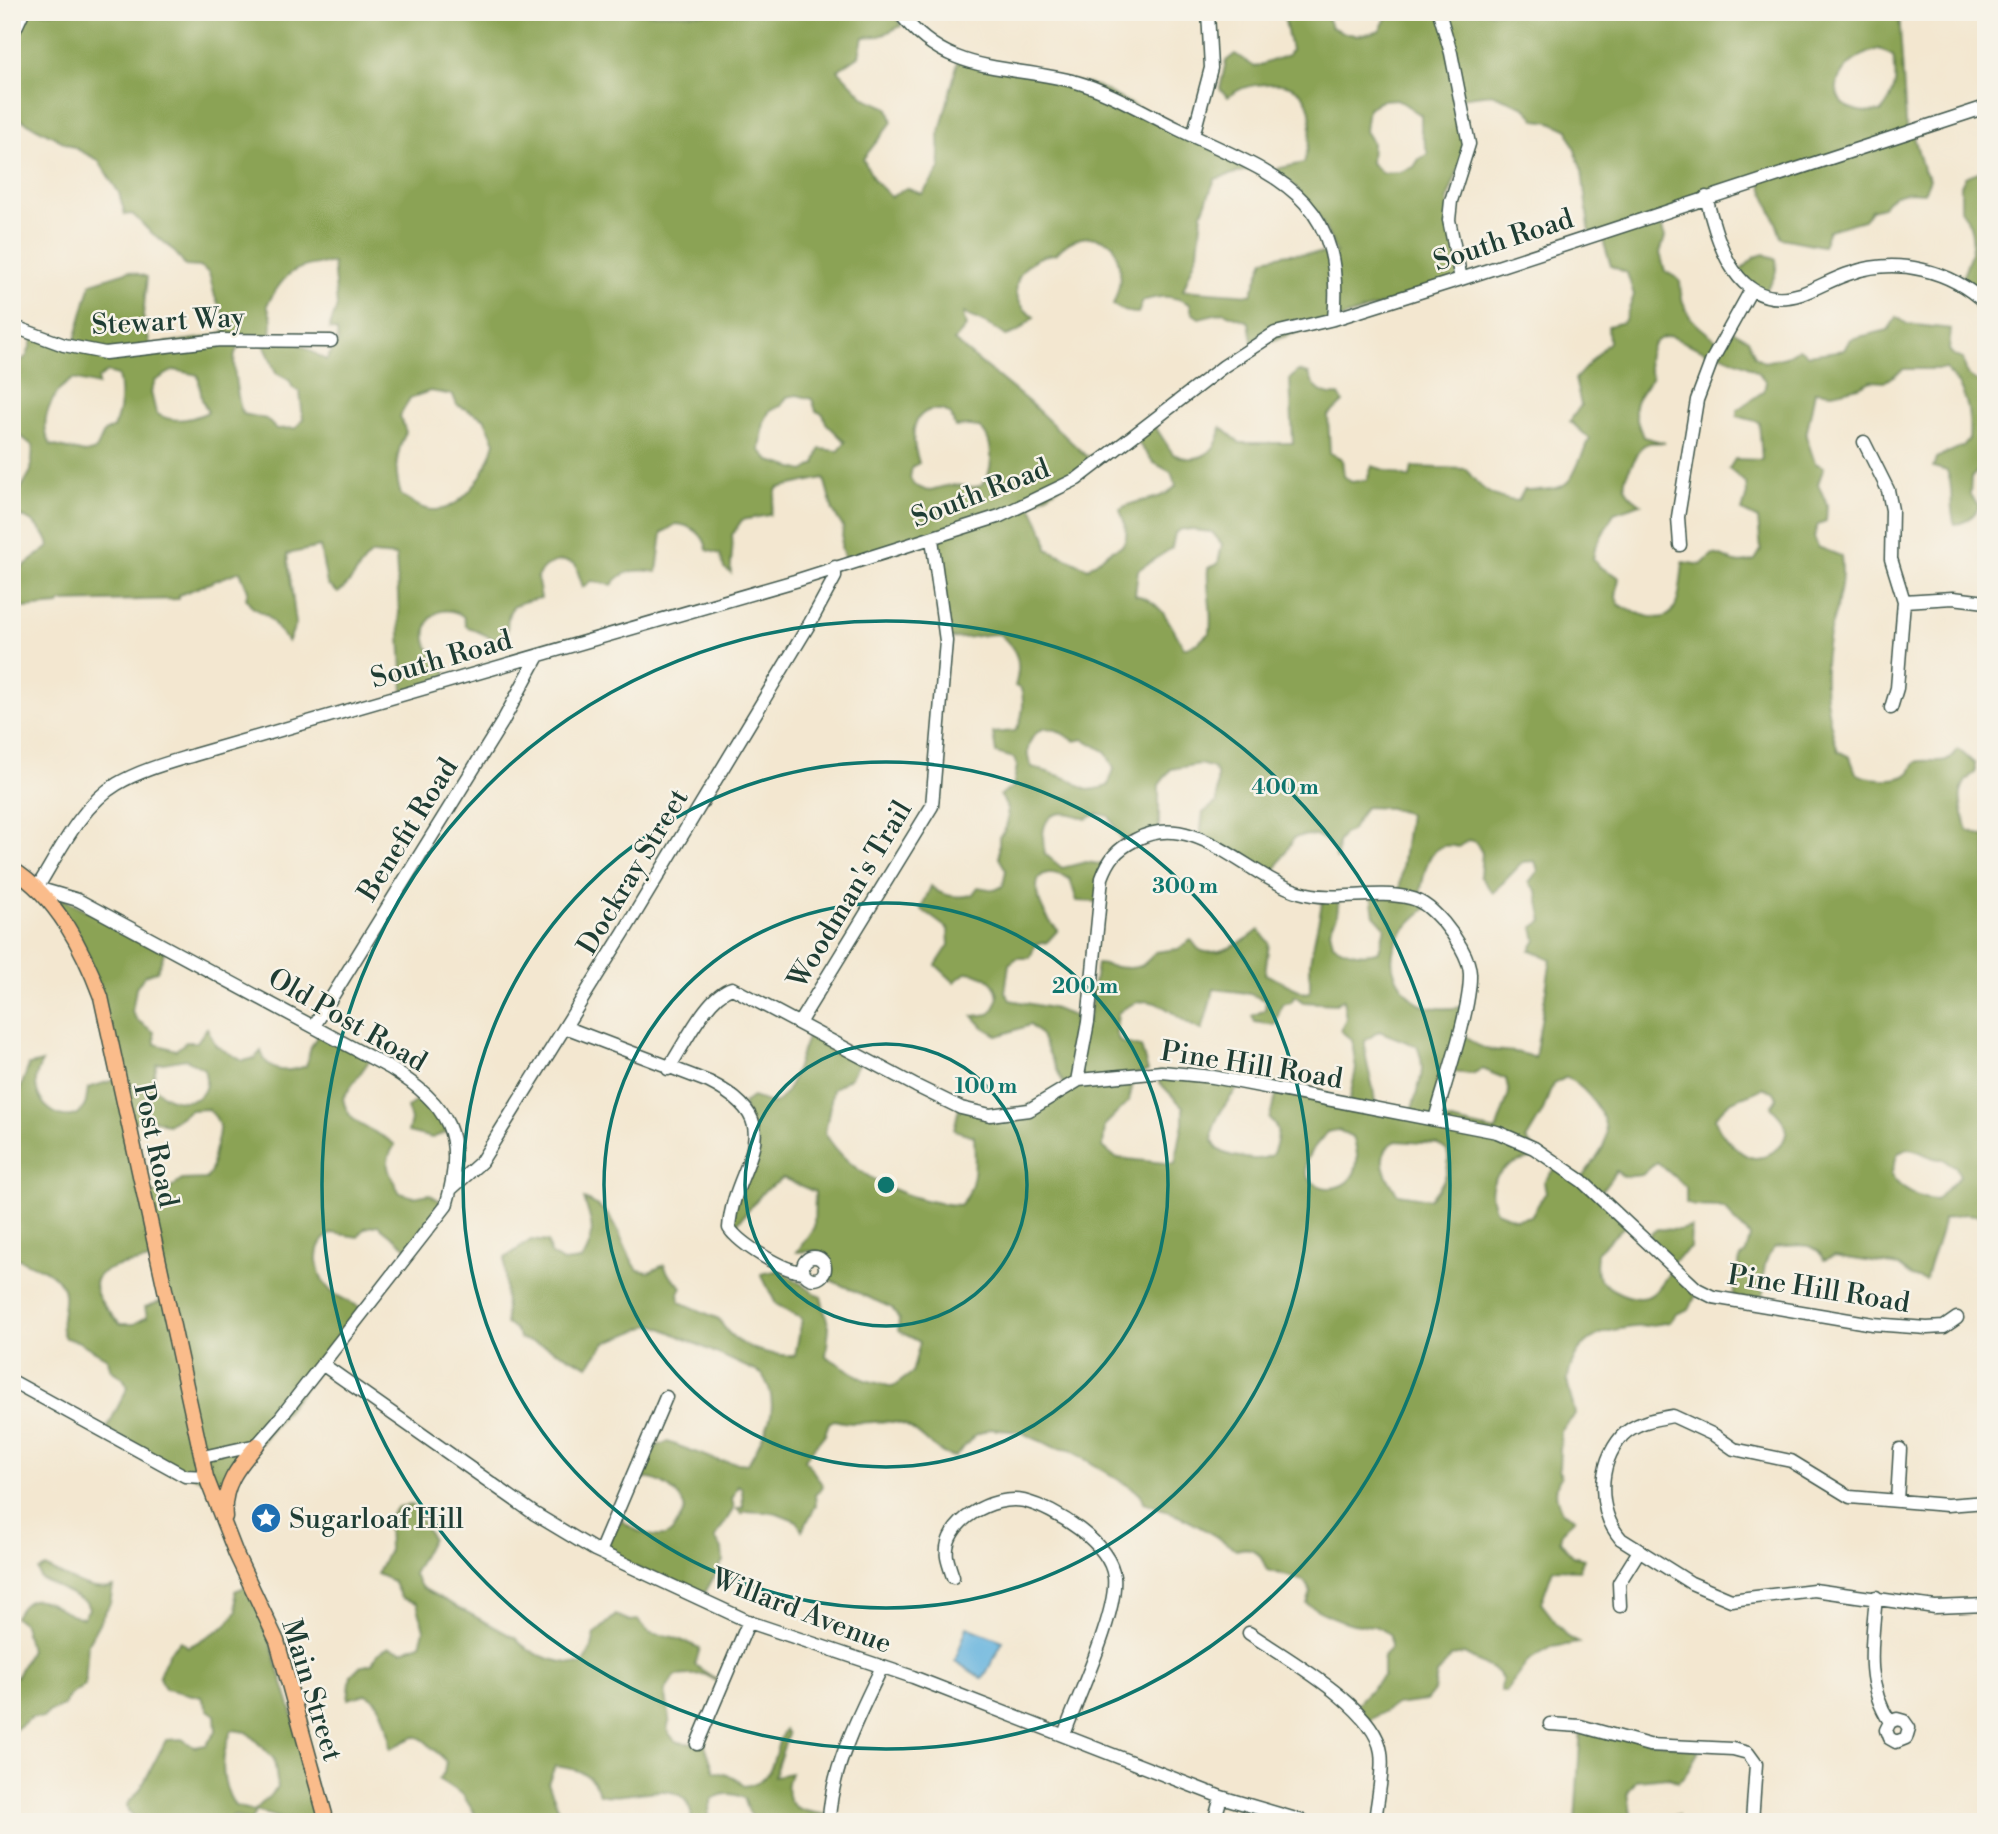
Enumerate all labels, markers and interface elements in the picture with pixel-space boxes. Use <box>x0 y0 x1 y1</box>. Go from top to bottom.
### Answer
street label: South Road <box>1429 201 1578 280</box>
street label: Stewart Way <box>91 300 246 343</box>
street label: South Road <box>906 451 1055 536</box>
street label: South Road <box>367 623 516 696</box>
street label: Benefit Road <box>350 752 466 909</box>
text: 400 m <box>1251 775 1319 801</box>
street label: Dockray Street <box>570 782 697 961</box>
street label: Woodman's Trail <box>780 795 920 996</box>
text: 300 m <box>1152 874 1218 900</box>
street label: Old Post Road <box>261 961 433 1080</box>
text: 200 m <box>1052 974 1118 1000</box>
street label: Pine Hill Road <box>1158 1034 1345 1097</box>
text: 100 m <box>955 1074 1017 1100</box>
street label: Post Road <box>125 1080 186 1211</box>
centre of rings <box>874 1173 898 1197</box>
street label: Pine Hill Road <box>1725 1258 1912 1321</box>
place icon: Sugarloaf Hill <box>249 1501 283 1535</box>
place label: Sugarloaf Hill <box>289 1502 464 1537</box>
street label: Willard Avenue <box>705 1561 897 1662</box>
street label: Main Street <box>273 1615 350 1766</box>

